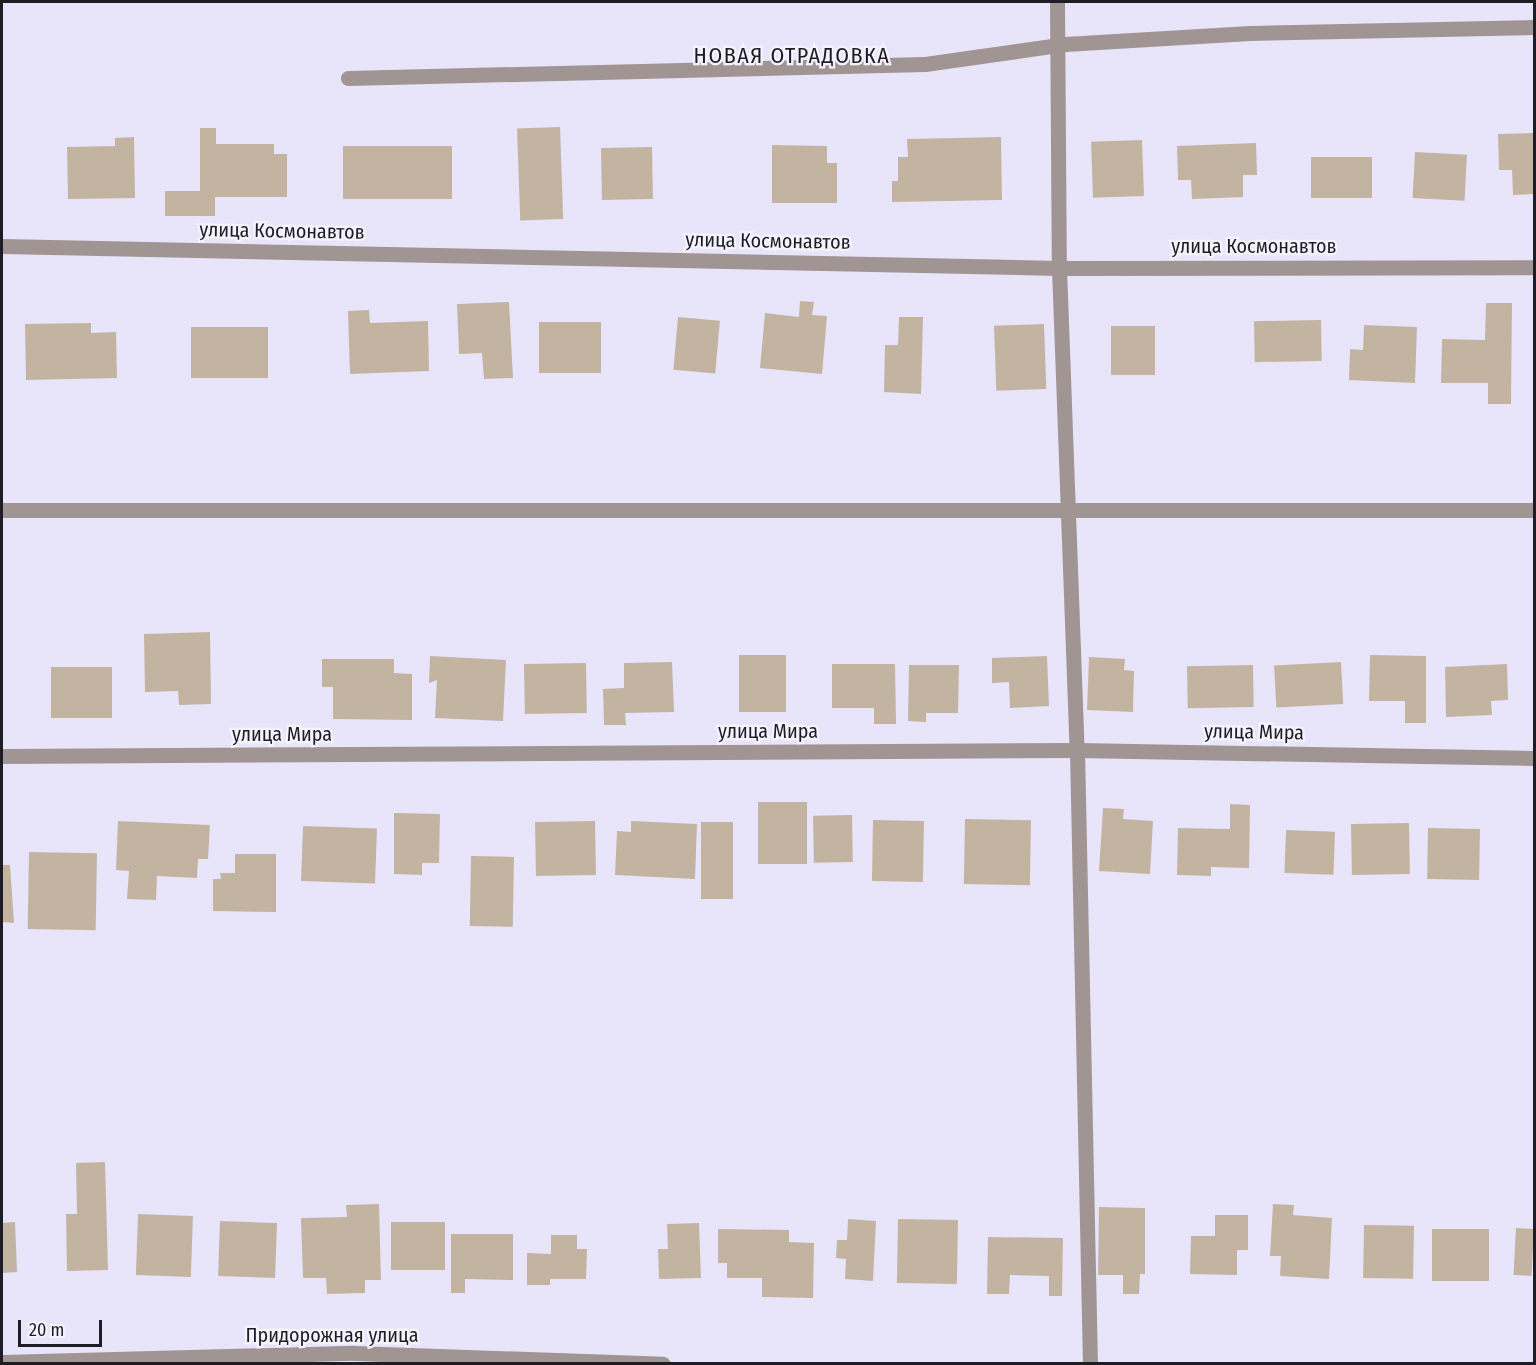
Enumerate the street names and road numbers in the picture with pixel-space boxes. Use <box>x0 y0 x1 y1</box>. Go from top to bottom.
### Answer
street label: улица Космонавтов <box>199 218 365 244</box>
street label: улица Космонавтов <box>685 228 851 254</box>
street label: улица Космонавтов <box>1171 234 1337 258</box>
street label: улица Мира <box>718 719 818 743</box>
street label: улица Мира <box>1204 719 1304 745</box>
street label: улица Мира <box>232 722 332 746</box>
street label: Придорожная улица <box>246 1323 418 1347</box>

